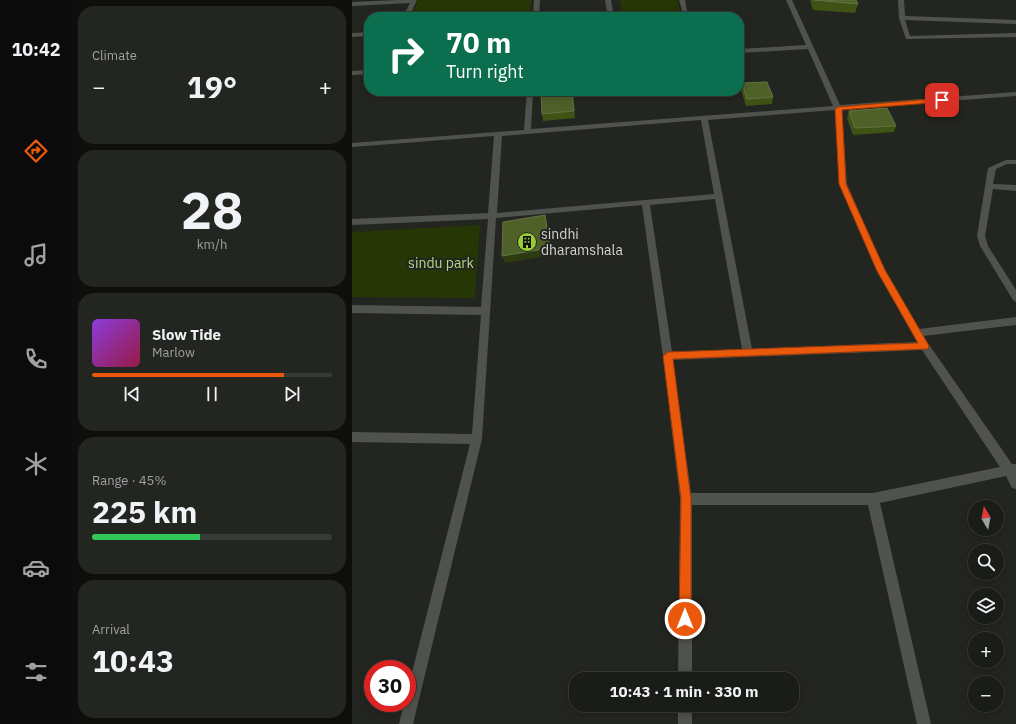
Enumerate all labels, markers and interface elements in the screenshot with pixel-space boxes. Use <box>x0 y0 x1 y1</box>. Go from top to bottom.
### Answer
text: 70 m <box>446 24 511 61</box>
icon: right <box>380 28 432 80</box>
text: 10:42 <box>11 38 61 61</box>
text: Climate <box>92 47 137 64</box>
text: Turn right <box>446 60 524 83</box>
text: 19° <box>187 67 237 106</box>
text: − <box>92 72 105 101</box>
text: + <box>319 72 332 101</box>
pin <box>925 83 959 117</box>
icon: arrive <box>931 89 953 111</box>
icon: directions <box>22 137 50 165</box>
text: 28 <box>181 176 243 243</box>
place label: sindhi dharamshala <box>541 225 623 259</box>
building icon: sindhi dharamshala <box>516 231 538 253</box>
text: km/h <box>197 236 227 253</box>
icon: music <box>22 241 50 269</box>
park label: sindu park <box>408 254 474 272</box>
text: Slow Tide <box>152 325 221 344</box>
text: Marlow <box>152 344 195 361</box>
icon: phone <box>22 345 50 373</box>
icon: previous <box>121 383 143 405</box>
icon: pause <box>201 383 223 405</box>
icon: next <box>281 383 303 405</box>
icon: climate <box>22 450 50 478</box>
text: Range · 45% <box>92 472 166 489</box>
text: 225 km <box>92 492 197 531</box>
north arrow <box>968 500 1004 536</box>
map controls <box>968 500 1004 712</box>
button: search <box>968 544 1004 580</box>
icon: car <box>22 554 50 582</box>
button: layers <box>968 588 1004 624</box>
position arrow <box>664 598 706 640</box>
text: Arrival <box>92 621 130 638</box>
button: + <box>968 632 1004 668</box>
text: 10:43 <box>92 641 174 680</box>
icon: filters <box>22 658 50 686</box>
speed limit sign: 30 <box>364 660 416 712</box>
button: − <box>968 676 1004 712</box>
text: 10:43 · 1 min · 330 m <box>610 682 758 701</box>

